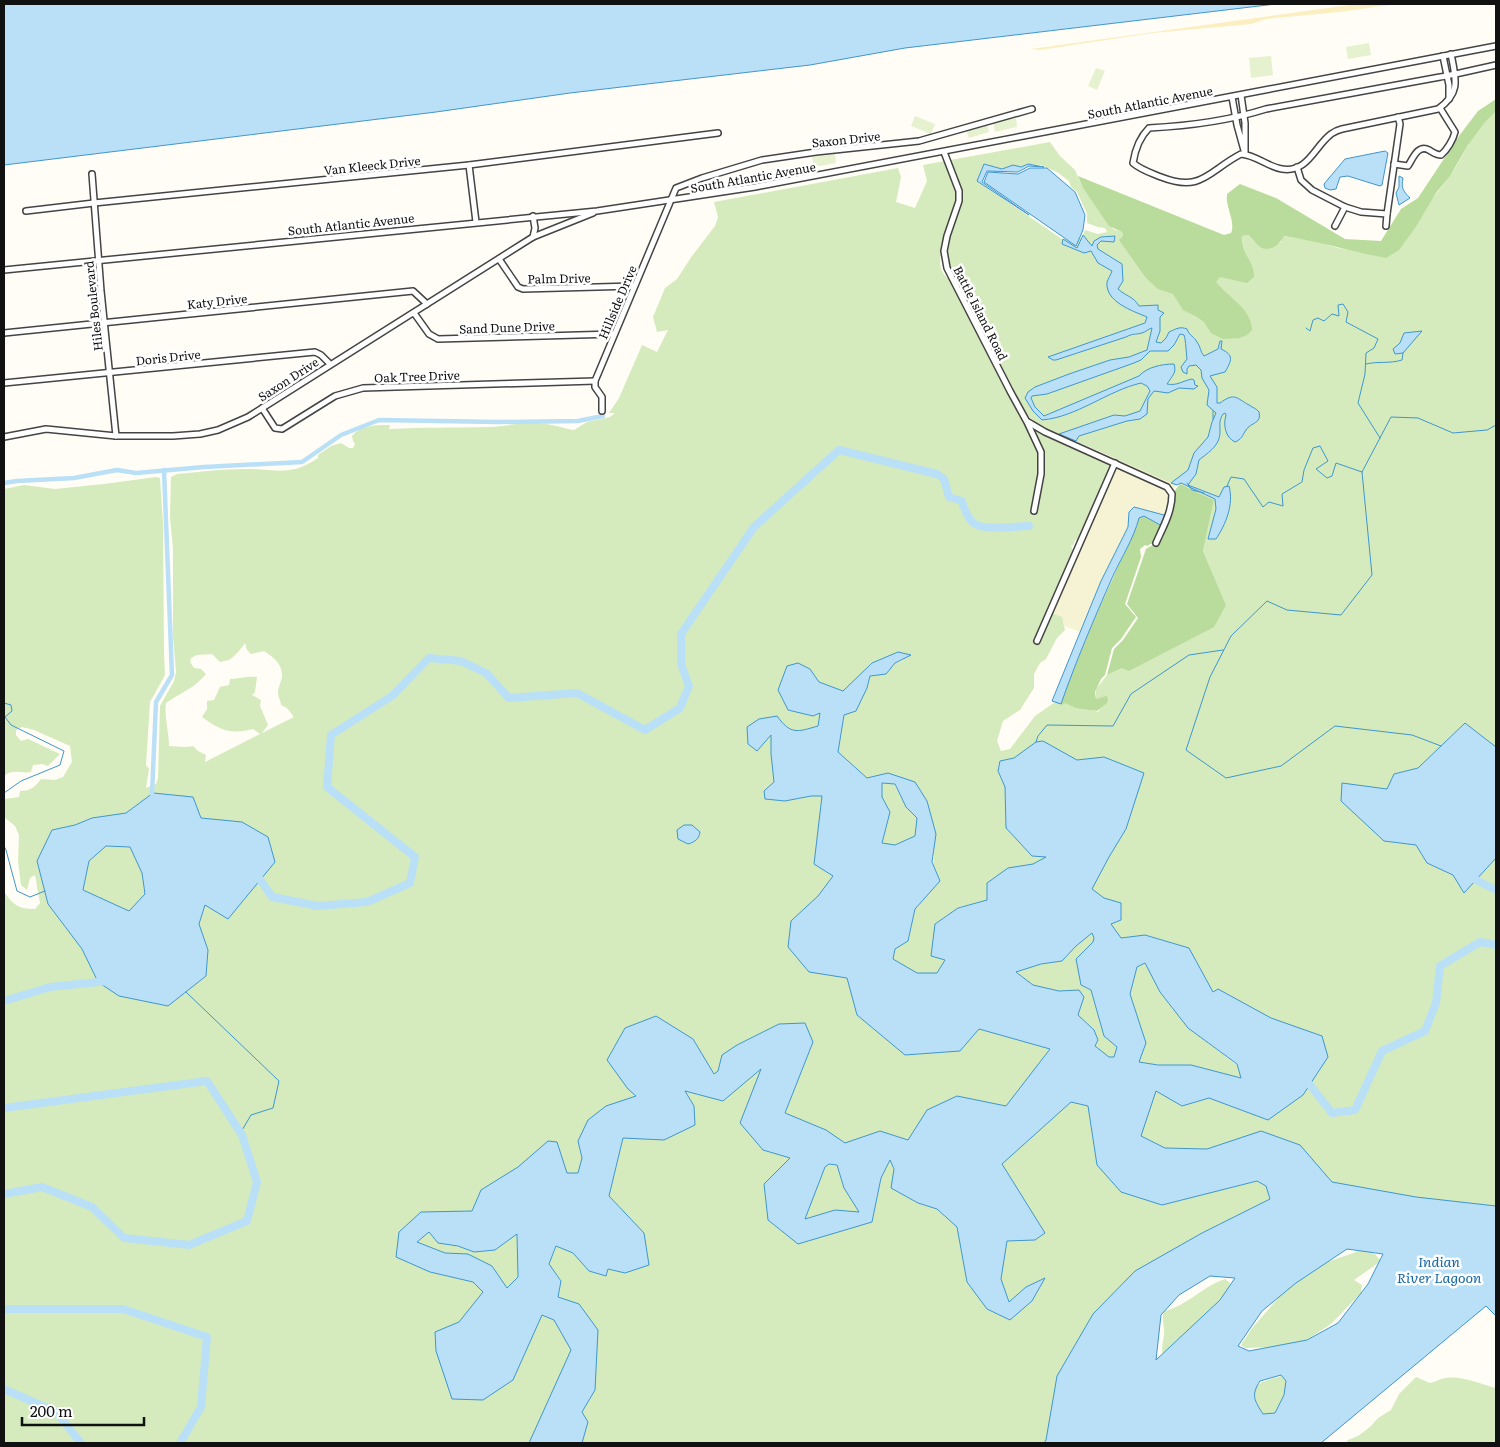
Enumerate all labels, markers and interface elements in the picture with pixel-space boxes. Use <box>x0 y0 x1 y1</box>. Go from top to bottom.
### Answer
street label: South Atlantic Avenue <box>1086 81 1214 123</box>
street label: Saxon Drive <box>811 126 881 152</box>
street label: Van Kleeck Drive <box>323 151 421 179</box>
street label: South Atlantic Avenue <box>689 157 817 197</box>
street label: South Atlantic Avenue <box>287 208 415 240</box>
street label: Hiles Boulevard <box>79 259 107 352</box>
street label: Hillside Drive <box>593 262 641 342</box>
street label: Battle Island Road <box>949 263 1013 364</box>
street label: Palm Drive <box>527 268 591 288</box>
street label: Katy Drive <box>186 289 248 313</box>
street label: Sand Dune Drive <box>459 316 555 338</box>
street label: Doris Drive <box>135 345 201 369</box>
street label: Saxon Drive <box>254 353 322 405</box>
street label: Oak Tree Drive <box>374 366 460 386</box>
water label: Indian River Lagoon <box>1397 1251 1482 1287</box>
scale bar <box>22 1394 145 1426</box>
text: 200 m <box>30 1399 73 1422</box>

